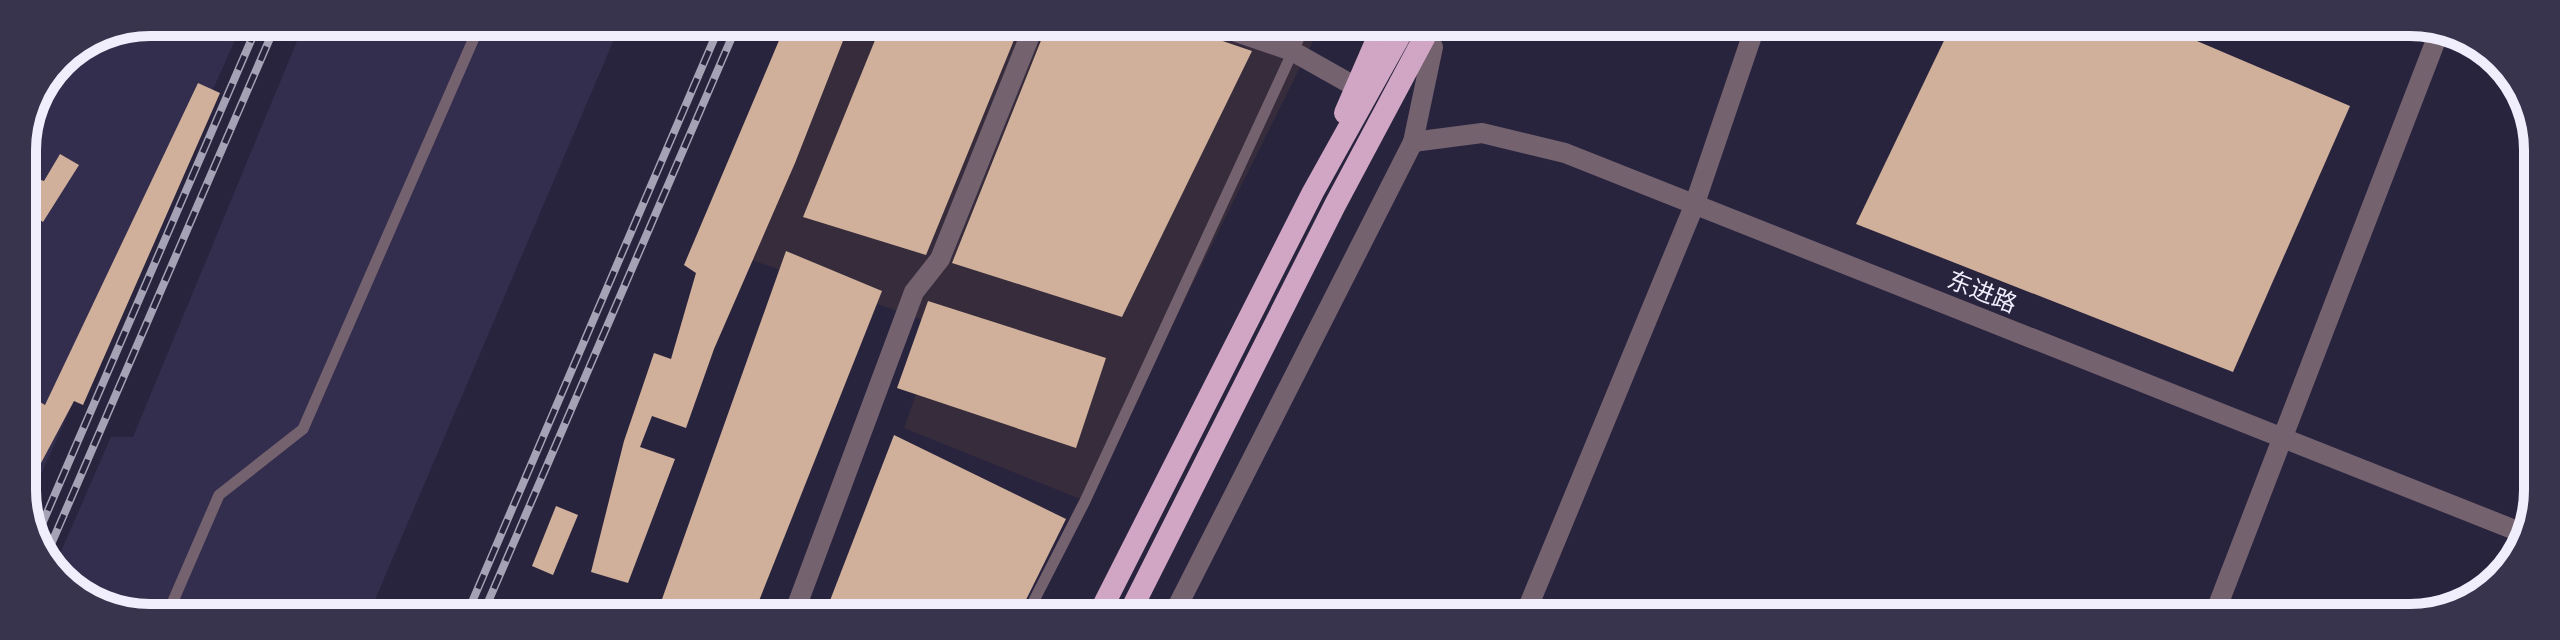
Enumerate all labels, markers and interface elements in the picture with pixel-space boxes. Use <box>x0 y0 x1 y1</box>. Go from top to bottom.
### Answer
street label: 东进路 <box>1944 265 2021 318</box>

